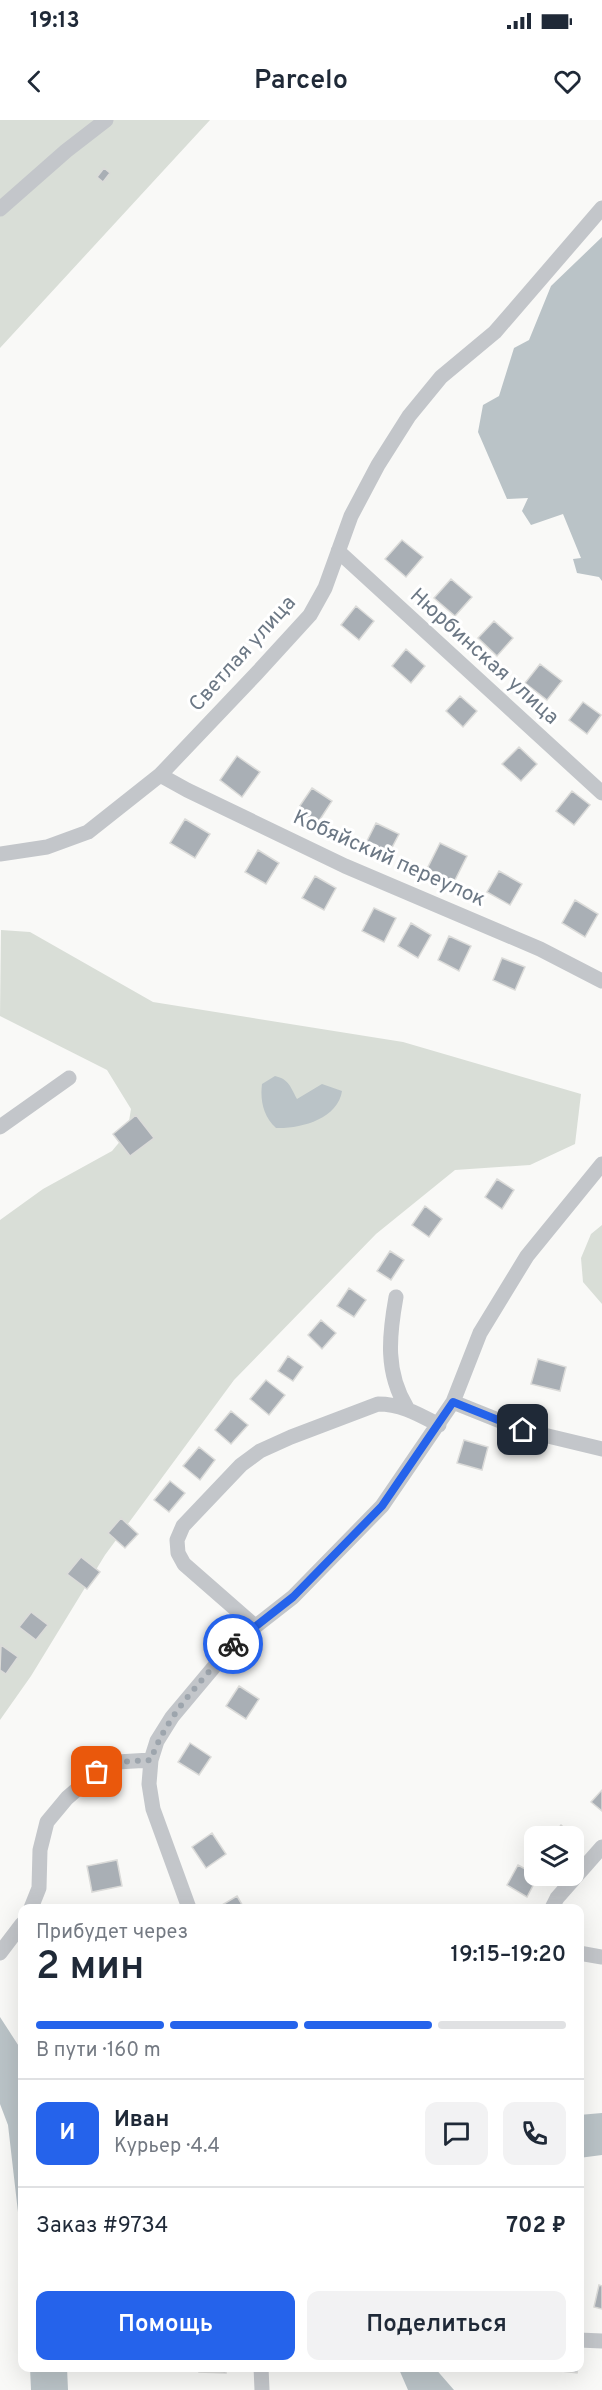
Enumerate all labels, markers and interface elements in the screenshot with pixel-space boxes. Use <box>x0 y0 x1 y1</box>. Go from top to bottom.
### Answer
text: 19:13 <box>30 8 80 35</box>
text: Parcelo <box>254 64 348 98</box>
icon: back <box>18 65 51 98</box>
icon: heart <box>551 65 584 98</box>
street label: Нюрбинская улица <box>404 583 564 731</box>
street label: Светлая улица <box>184 590 302 718</box>
street label: Кобяйский переулок <box>288 804 490 914</box>
pin <box>497 1404 548 1455</box>
icon: home <box>506 1413 539 1446</box>
courier <box>203 1614 263 1674</box>
icon: bike <box>217 1628 250 1661</box>
pin <box>71 1746 122 1797</box>
icon: bag <box>80 1755 113 1788</box>
map controls <box>524 1826 584 1886</box>
button: layers <box>524 1826 584 1886</box>
text: Прибудет через <box>36 1920 188 1946</box>
text: 19:15–19:20 <box>451 1942 566 1969</box>
text: 2 мин <box>36 1944 144 1993</box>
text: В пути · 160 m <box>36 2038 161 2064</box>
button: chat <box>425 2102 488 2165</box>
button: phone <box>503 2102 566 2165</box>
text: Иван <box>114 2107 169 2134</box>
text: И <box>60 2120 75 2147</box>
text: Курьер · 4.4 <box>114 2134 220 2160</box>
text: Заказ #9734 <box>36 2213 168 2240</box>
text: 702 ₽ <box>506 2213 566 2240</box>
button: Помощь <box>36 2291 295 2360</box>
button: Поделиться <box>307 2291 566 2360</box>

